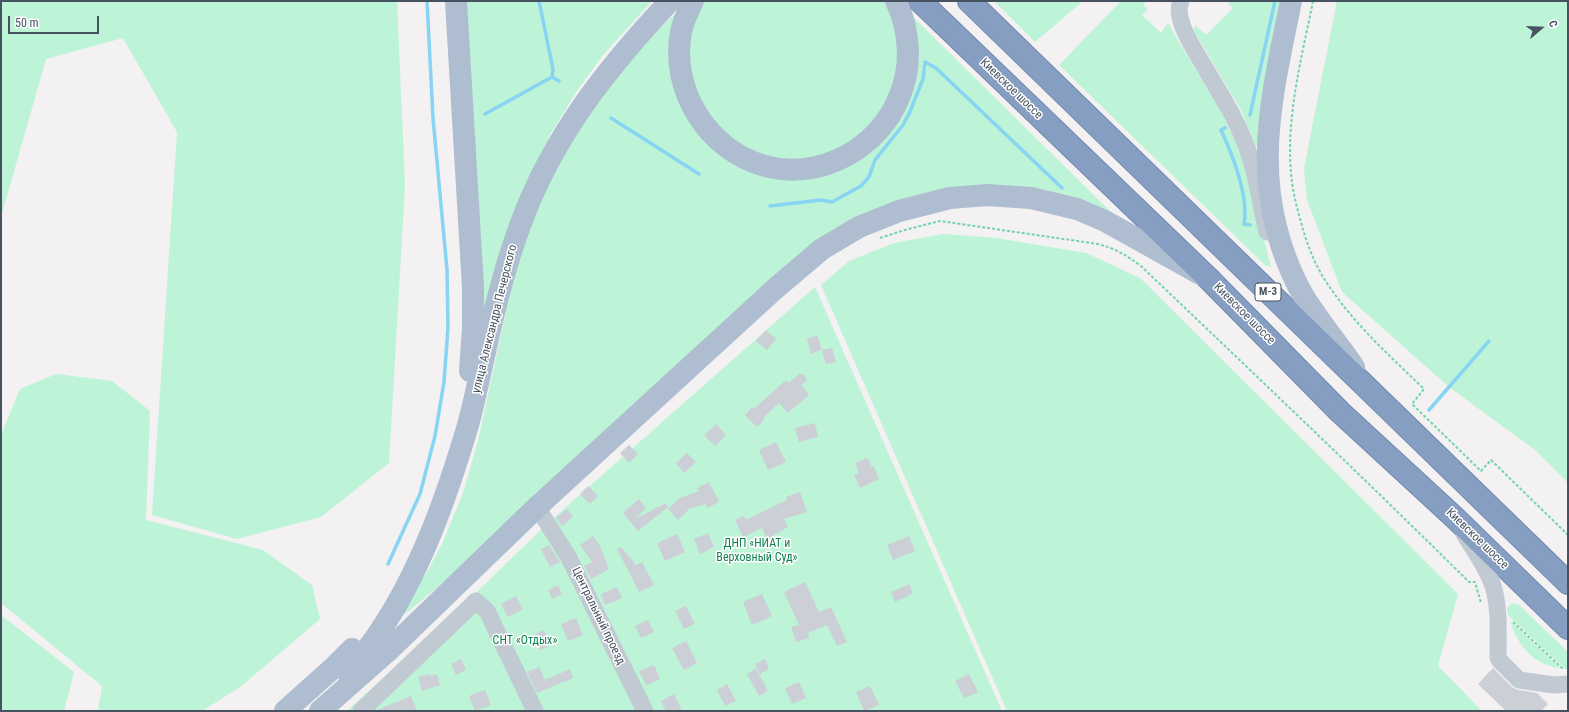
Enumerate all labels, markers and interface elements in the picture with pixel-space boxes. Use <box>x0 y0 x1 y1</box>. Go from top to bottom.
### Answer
scale bar <box>10 8 101 34</box>
north arrow <box>1521 8 1561 48</box>
text: 50 m <box>15 16 39 30</box>
text: С <box>1546 19 1560 29</box>
street label: Киевское шоссе <box>977 56 1045 122</box>
street label: улица Александра Печерского <box>470 243 520 395</box>
street label: Киевское шоссе <box>1210 280 1278 348</box>
road number: М-3 <box>1255 283 1281 301</box>
street label: Киевское шоссе <box>1443 506 1511 572</box>
park label: ДНП «НИАТ и Верховный Суд» <box>716 537 798 565</box>
street label: Центральный проезд <box>568 565 628 667</box>
park label: СНТ «Отдых» <box>493 634 557 648</box>

